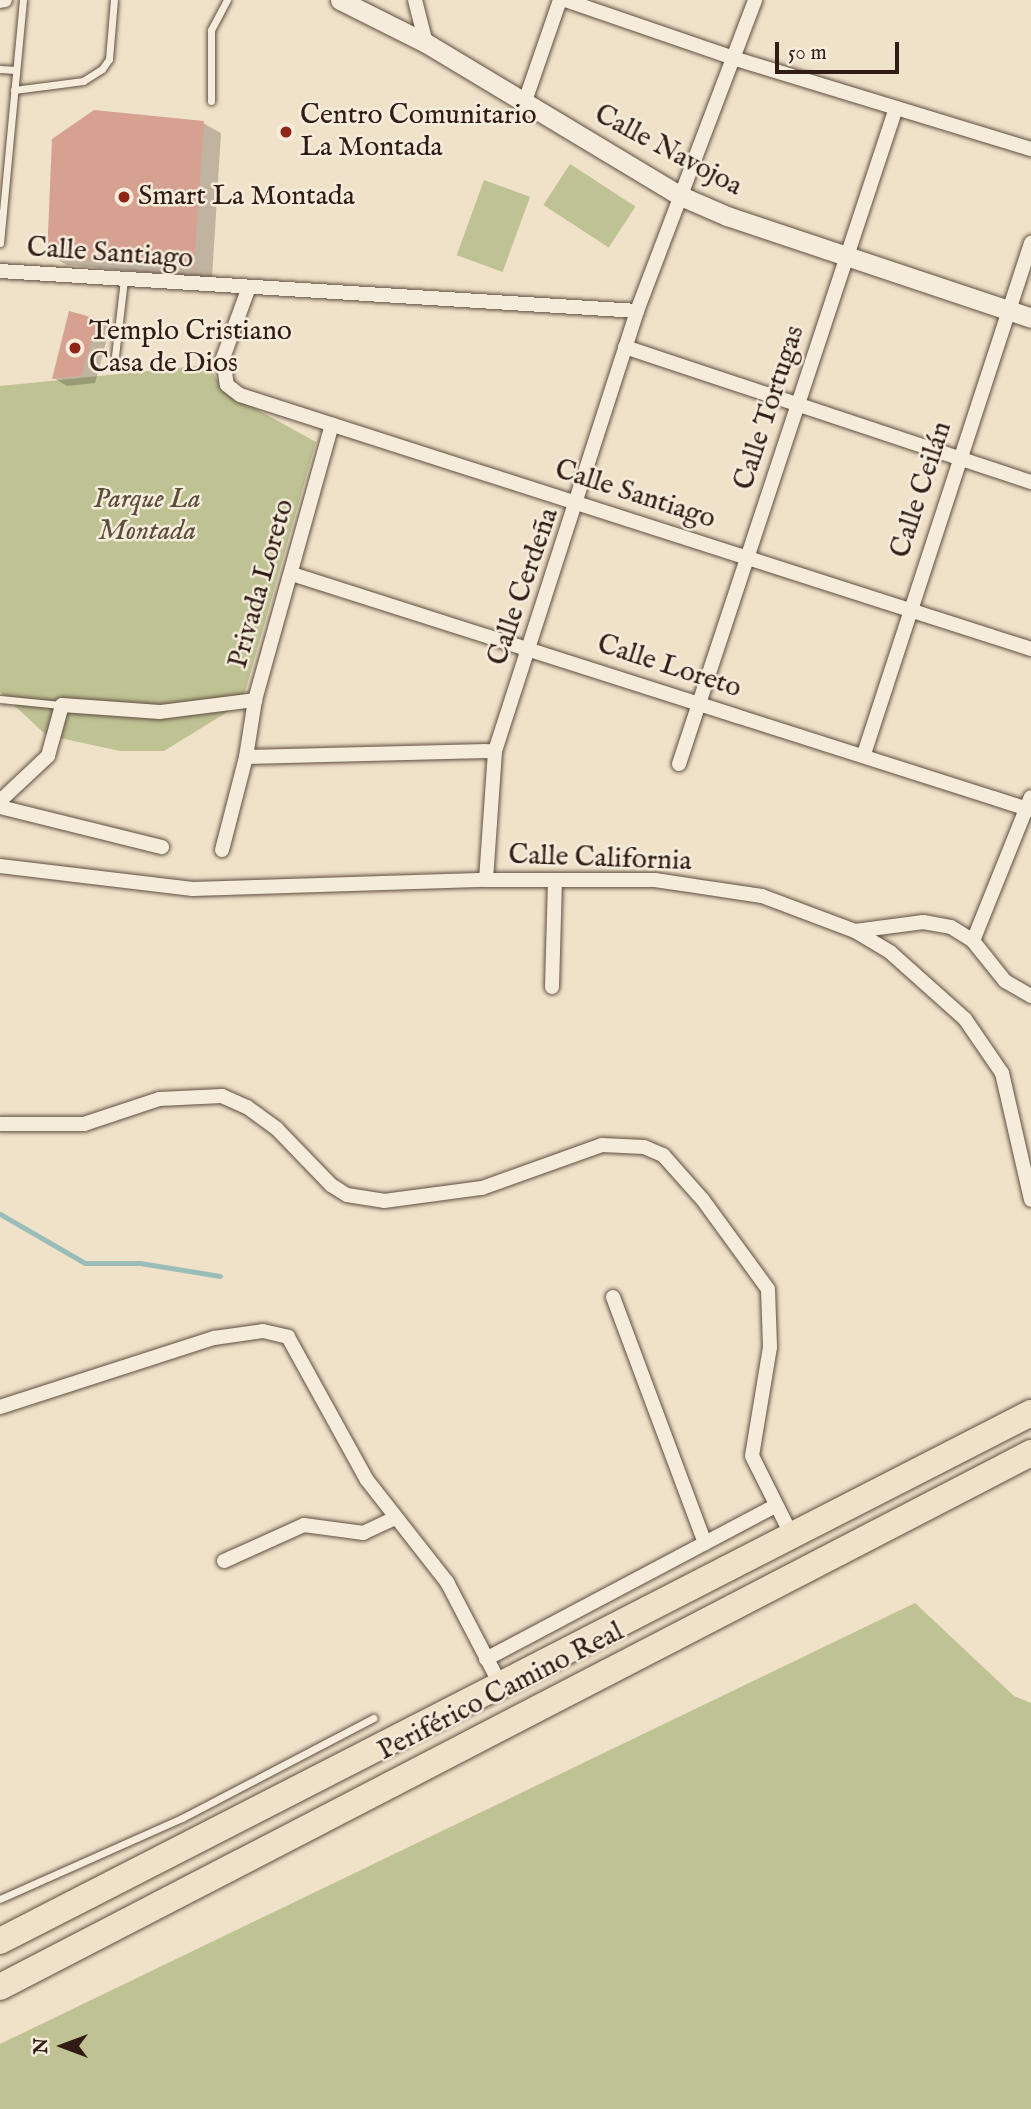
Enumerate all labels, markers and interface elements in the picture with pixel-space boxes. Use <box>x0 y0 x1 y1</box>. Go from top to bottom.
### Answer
scale bar <box>779 28 903 72</box>
text: 50 m <box>788 40 827 67</box>
street label: Calle Navojoa <box>588 98 748 204</box>
place label: Centro Comunitario La Montada <box>300 99 537 165</box>
marker: Centro Comunitario La Montada <box>278 124 294 140</box>
place label: Smart La Montada <box>138 180 355 214</box>
marker: Smart La Montada <box>116 189 132 205</box>
street label: Calle Santiago <box>26 231 194 277</box>
place label: Templo Cristiano Casa de Dios <box>89 315 292 381</box>
street label: Calle Tortugas <box>728 322 812 494</box>
marker: Templo Cristiano Casa de Dios <box>67 340 83 356</box>
street label: Calle Ceilán <box>884 418 960 562</box>
street label: Calle Santiago <box>550 453 720 537</box>
park label: Parque La Montada <box>93 483 201 549</box>
street label: Privada Loreto <box>222 496 302 672</box>
street label: Calle Cerdeña <box>481 504 567 670</box>
street label: Calle Loreto <box>593 628 745 706</box>
street label: Calle California <box>508 839 692 879</box>
street label: Periférico Camino Real <box>372 1615 630 1769</box>
north arrow <box>28 2011 98 2081</box>
text: N <box>30 2038 54 2054</box>

